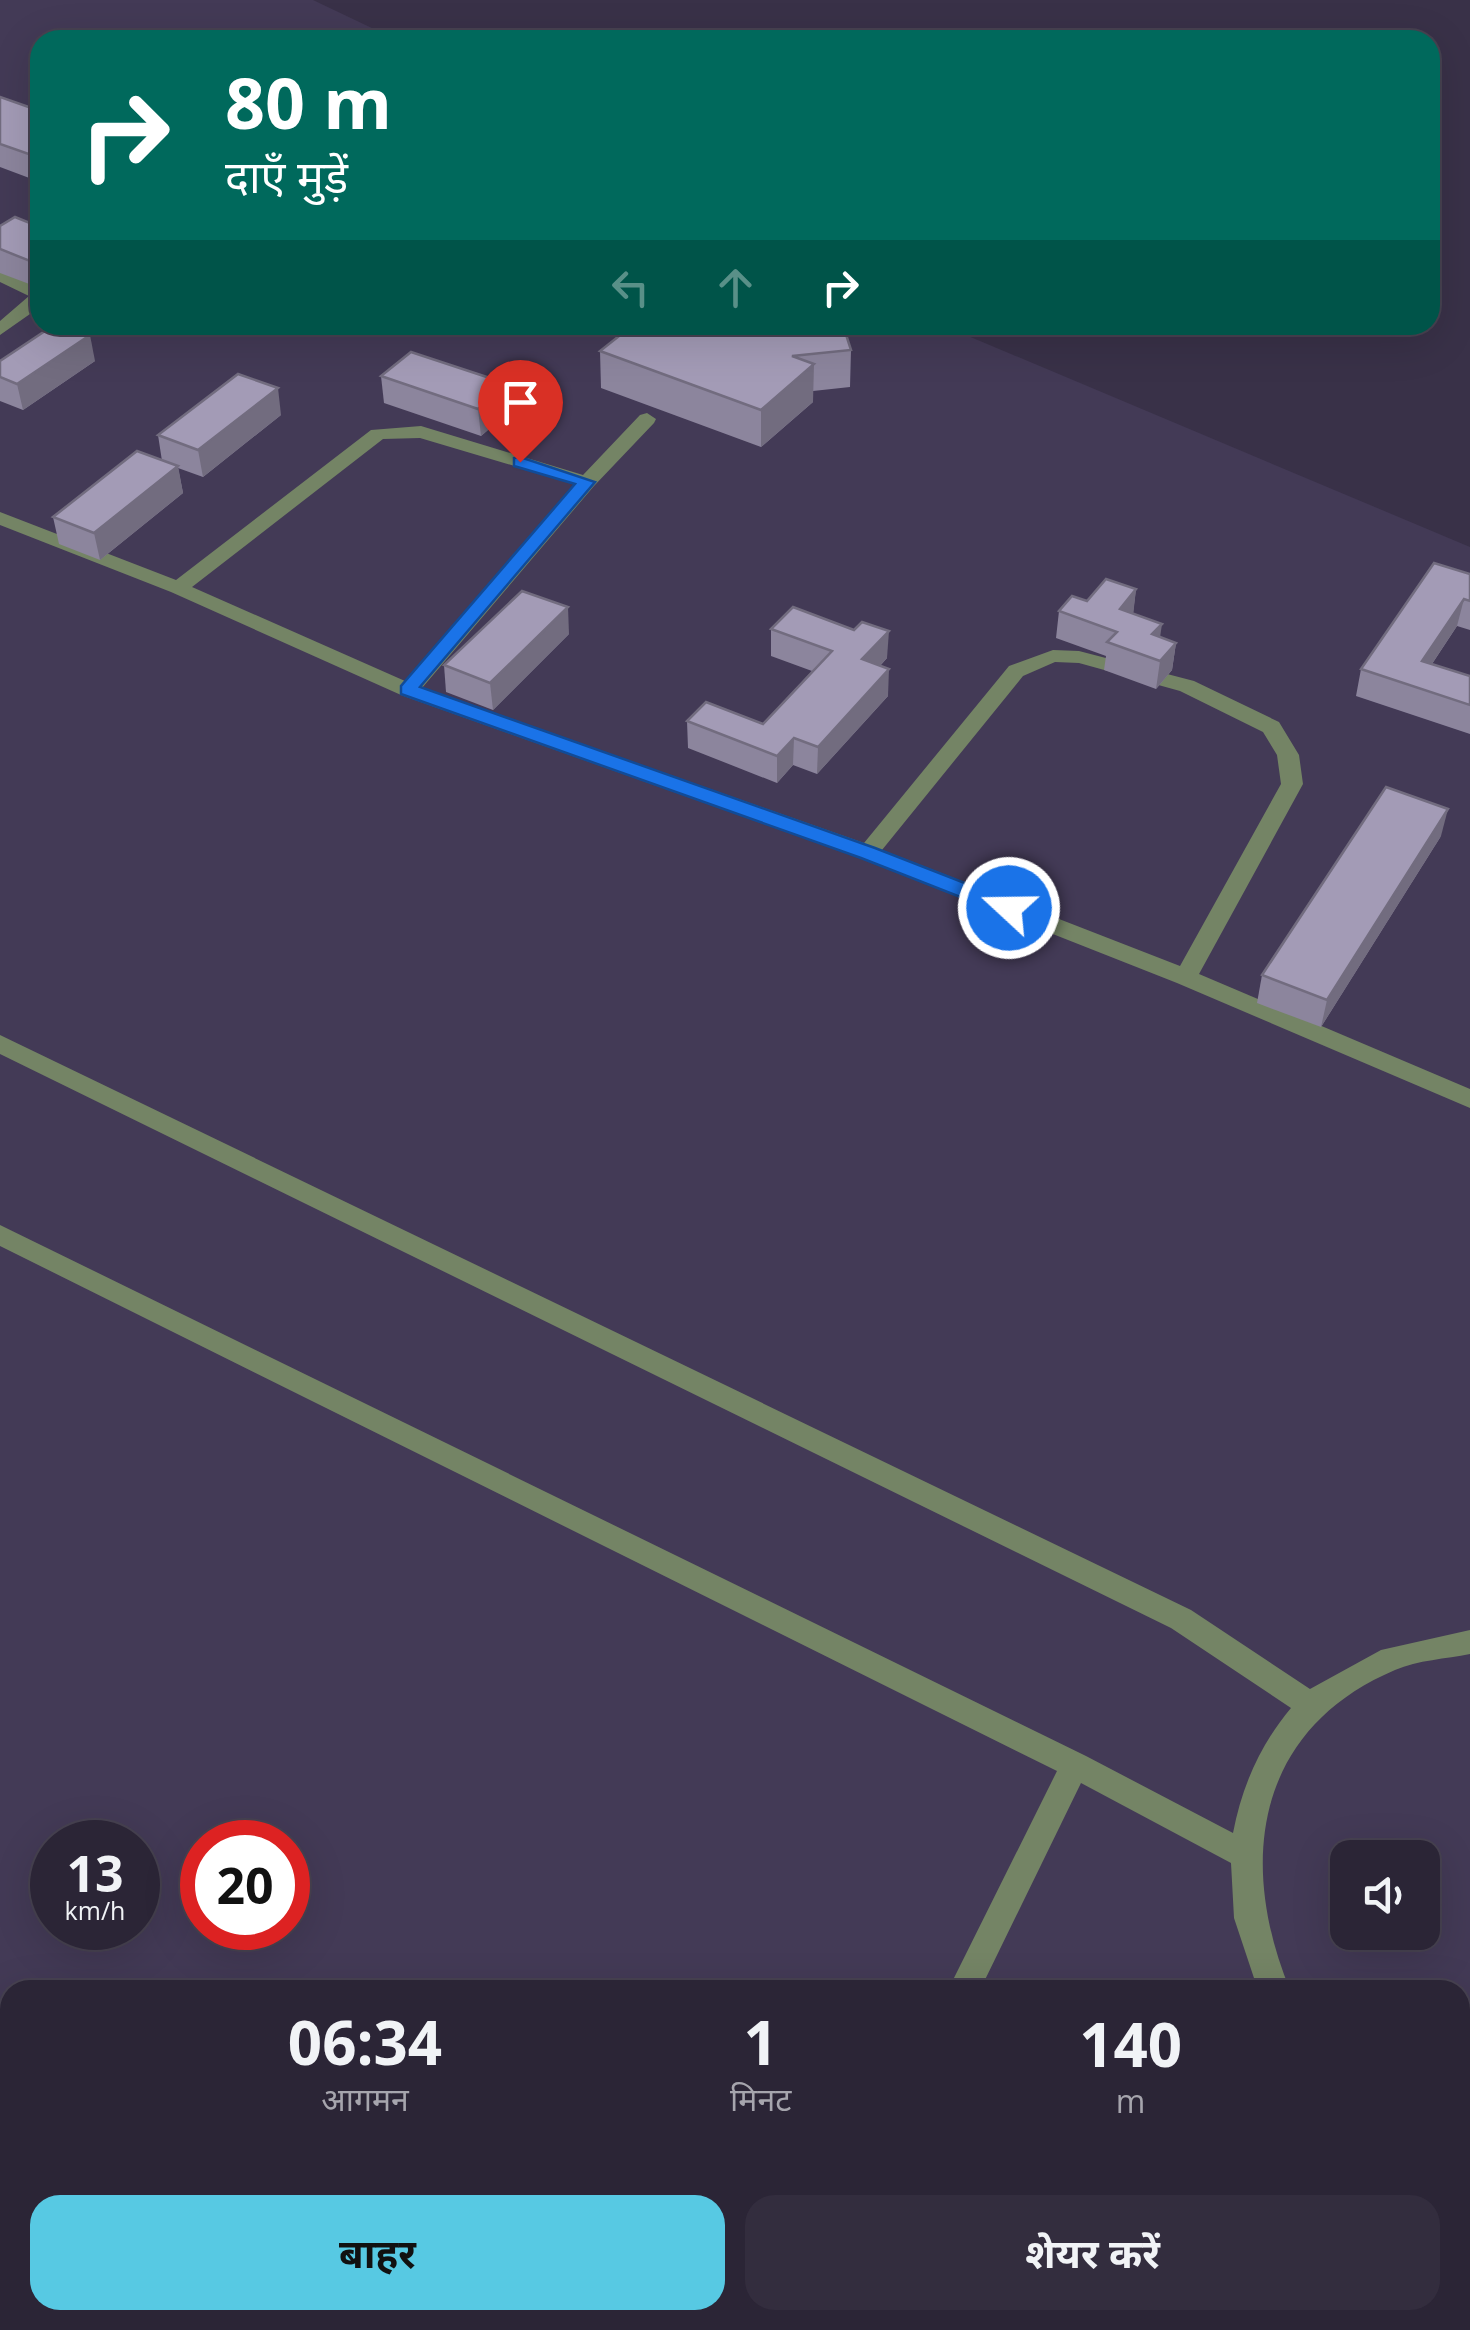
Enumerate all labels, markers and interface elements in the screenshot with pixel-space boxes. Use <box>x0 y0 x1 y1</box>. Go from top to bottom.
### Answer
text: 80 m <box>225 54 392 150</box>
icon: right <box>60 70 190 200</box>
text: दाएँ मुड़ें <box>225 145 348 206</box>
icon: left <box>603 260 658 315</box>
icon: ahead <box>708 260 763 315</box>
icon: right <box>813 260 868 315</box>
pin <box>478 360 563 463</box>
icon: arrive <box>493 375 548 430</box>
position arrow <box>957 856 1061 960</box>
speed limit sign: 20 <box>180 1820 310 1950</box>
text: 13 <box>66 1839 124 1907</box>
map controls <box>1330 1840 1440 1950</box>
button: sound <box>1330 1840 1440 1950</box>
text: km/h <box>65 1893 125 1927</box>
text: 06:34 <box>288 2001 442 2083</box>
text: 1 <box>744 2001 778 2083</box>
text: 140 <box>1079 2003 1182 2085</box>
text: आगमन <box>321 2077 409 2120</box>
text: मिनट <box>730 2077 791 2120</box>
text: m <box>1116 2079 1145 2122</box>
button: बाहर <box>30 2195 725 2310</box>
button: शेयर करें <box>745 2195 1440 2310</box>

